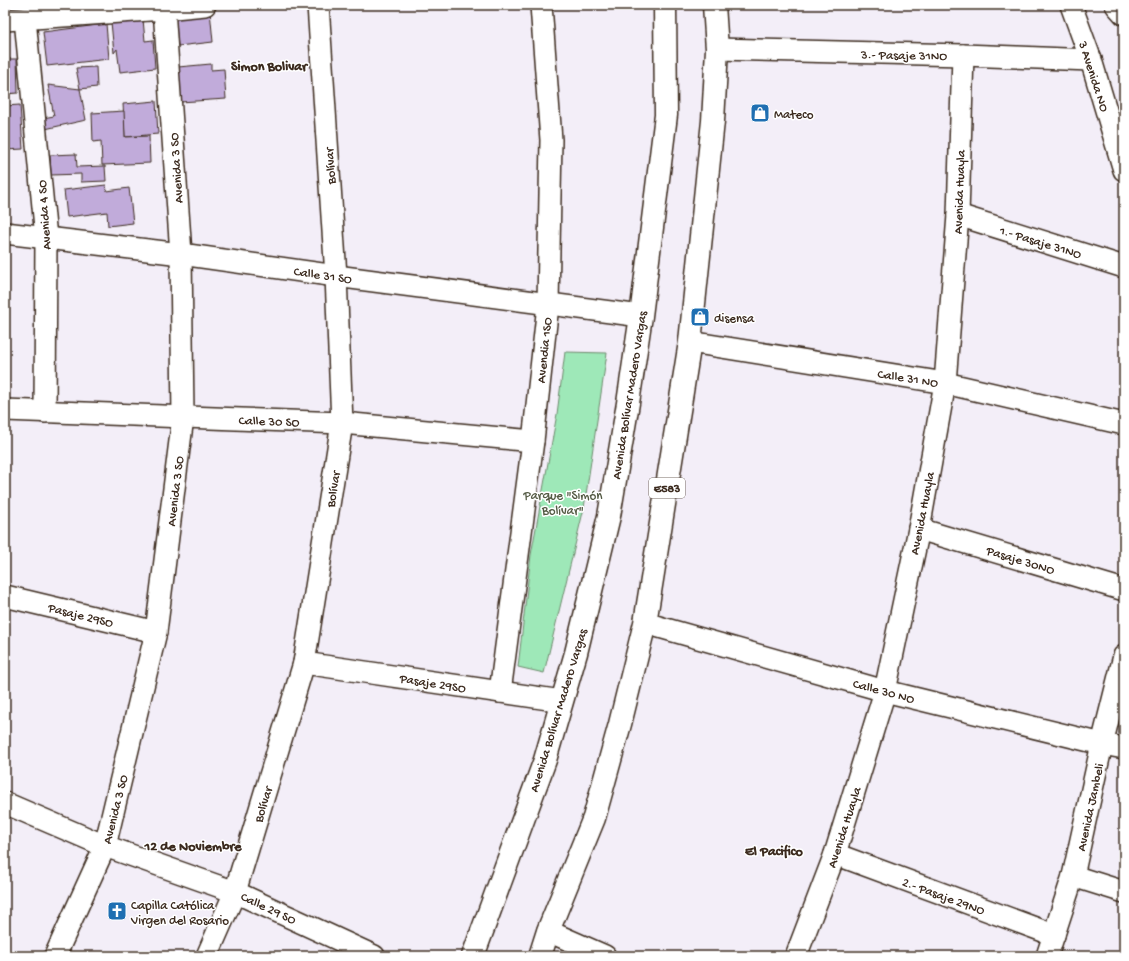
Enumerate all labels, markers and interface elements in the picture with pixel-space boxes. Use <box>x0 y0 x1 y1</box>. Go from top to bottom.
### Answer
street label: 3 Avenida NO <box>1074 39 1111 114</box>
street label: 3.- Pasaje 31NO <box>860 48 947 65</box>
district label: Simon Bolivar <box>231 59 309 76</box>
shop icon: Mateco <box>749 102 771 124</box>
place label: Mateco <box>774 108 814 123</box>
street label: Avenida 3 SO <box>168 132 187 204</box>
street label: Bolívar <box>323 146 340 186</box>
street label: Avenida Huayla <box>952 149 969 234</box>
street label: Avenida 4 SO <box>36 179 55 250</box>
street label: 1.- Pasaje 31NO <box>997 224 1083 263</box>
street label: Calle 31 SO <box>293 265 353 288</box>
shop icon: disensa <box>689 306 711 328</box>
street label: Avenida Bolívar Madero Vargas <box>610 309 651 481</box>
place label: disensa <box>714 312 755 327</box>
street label: Avendia 1SO <box>535 316 556 384</box>
street label: Calle 31 NO <box>876 367 939 392</box>
street label: Calle 30 SO <box>238 414 300 431</box>
street label: Avenida 3 SO <box>165 455 188 527</box>
street label: Bolívar <box>324 469 345 510</box>
street label: Avenida Huayla <box>908 470 939 556</box>
road number: E583 <box>649 478 685 498</box>
park label: Parque "Simón Bolívar" <box>522 489 603 519</box>
street label: Pasaje 30NO <box>983 544 1056 579</box>
street label: Pasaje 29SO <box>45 601 115 632</box>
street label: Avenida Bolívar Madero Vargas <box>527 626 592 794</box>
street label: Pasaje 29SO <box>397 672 467 697</box>
street label: Calle 30 NO <box>851 677 916 708</box>
street label: Avenida Jambeli <box>1075 762 1108 853</box>
street label: Avenida 3 SO <box>101 773 132 846</box>
street label: Bolívar <box>252 784 277 825</box>
street label: Avenida Huayla <box>825 785 866 870</box>
district label: 12 de Noviembre <box>144 839 242 856</box>
district label: El Pacifico <box>745 844 804 861</box>
street label: 2.- Pasaje 29NO <box>900 875 987 919</box>
street label: Calle 29 SO <box>238 890 298 929</box>
place label: Capilla Católica Virgen del Rosario <box>130 899 229 929</box>
church icon: Capilla Católica Virgen del Rosario <box>106 900 128 922</box>

